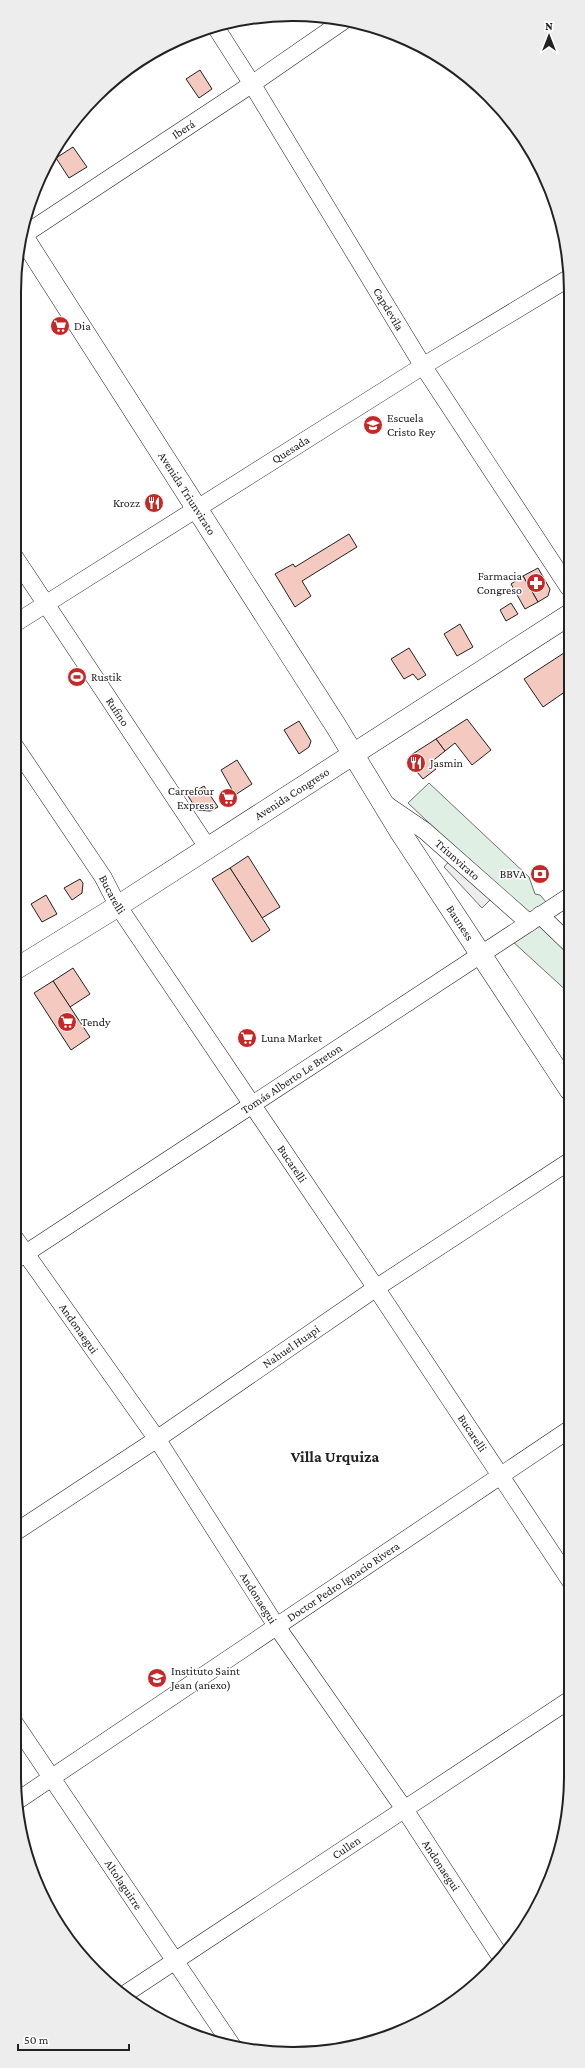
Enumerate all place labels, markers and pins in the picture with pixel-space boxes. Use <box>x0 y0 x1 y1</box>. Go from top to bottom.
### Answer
supermarket icon: Dia <box>49 315 71 337</box>
place label: Dia <box>74 319 91 333</box>
place label: Escuela Cristo Rey <box>387 411 436 439</box>
school or university icon: Escuela Cristo Rey <box>362 414 384 436</box>
restaurant icon: Krozz <box>143 492 165 514</box>
place label: Krozz <box>113 496 140 510</box>
place label: Farmacia Congreso <box>477 569 522 597</box>
pharmacy icon: Farmacia Congreso <box>525 572 547 594</box>
sports icon: Rustik <box>66 666 88 688</box>
place label: Rustik <box>91 670 122 684</box>
restaurant icon: Jasmin <box>405 752 427 774</box>
place label: Jasmin <box>429 756 464 770</box>
place label: Carrefour Express <box>168 784 215 812</box>
supermarket icon: Carrefour Express <box>217 787 239 809</box>
bank icon: BBVA <box>529 863 551 885</box>
place label: BBVA <box>500 867 526 881</box>
supermarket icon: Tendy <box>56 1011 78 1033</box>
place label: Tendy <box>81 1015 111 1029</box>
supermarket icon: Luna Market <box>236 1027 258 1049</box>
place label: Luna Market <box>261 1031 323 1045</box>
place label: Instituto Saint Jean (anexo) <box>170 1664 241 1692</box>
school or university icon: Instituto Saint Jean (anexo) <box>146 1667 168 1689</box>

